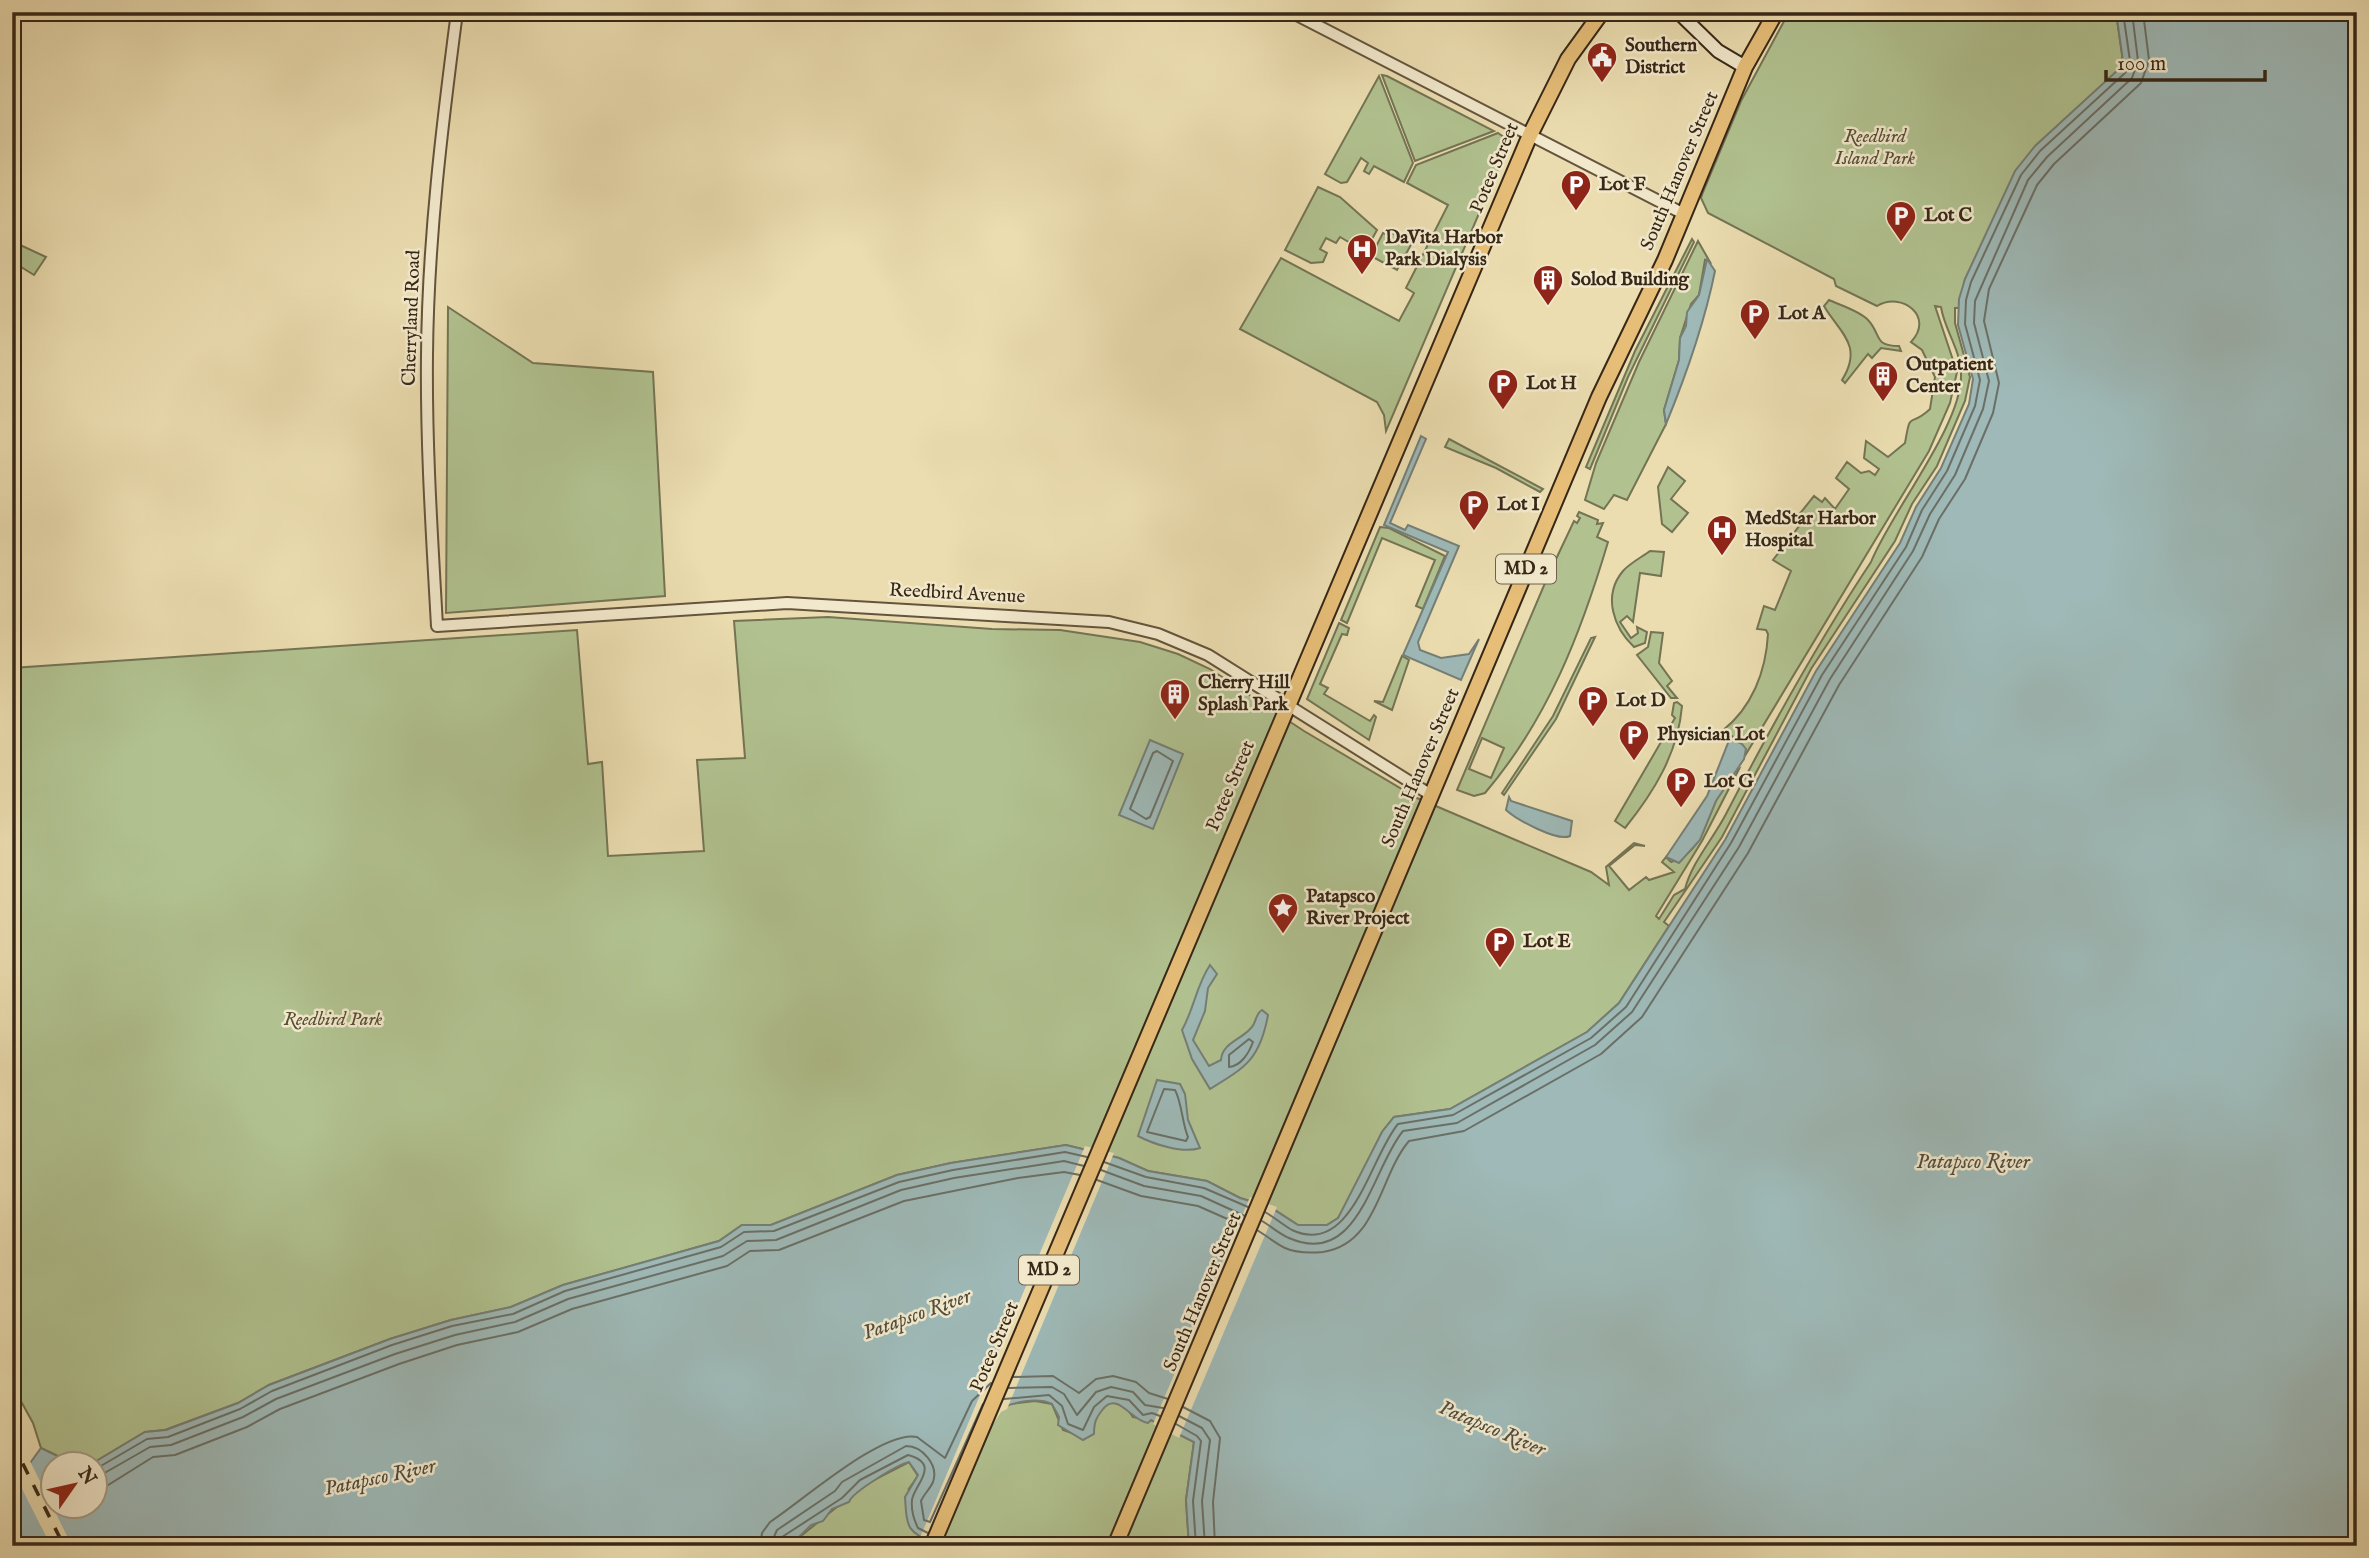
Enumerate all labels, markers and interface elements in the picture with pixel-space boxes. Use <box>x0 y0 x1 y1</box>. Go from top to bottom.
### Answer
place label: Southern District <box>1625 34 1697 80</box>
scale bar <box>2106 38 2266 82</box>
public building icon: Southern District <box>1585 40 1619 84</box>
text: 100 m <box>2117 51 2166 78</box>
street label: South Hanover Street <box>1636 87 1725 254</box>
street label: Potee Street <box>1465 119 1525 217</box>
park label: Reedbird Island Park <box>1834 125 1916 171</box>
parking icon: Lot F <box>1559 168 1593 212</box>
place label: Lot F <box>1599 173 1647 197</box>
parking icon: Lot C <box>1884 199 1918 243</box>
place label: Lot C <box>1924 204 1973 228</box>
place label: DaVita Harbor Park Dialysis <box>1385 226 1504 272</box>
hospital icon: DaVita Harbor Park Dialysis <box>1345 232 1379 276</box>
street label: Cherryland Road <box>398 249 426 386</box>
building icon: Solod Building <box>1531 263 1565 307</box>
place label: Solod Building <box>1571 268 1689 292</box>
parking icon: Lot A <box>1738 297 1772 341</box>
place label: Lot A <box>1778 302 1827 326</box>
place label: Outpatient Center <box>1906 353 1994 399</box>
building icon: Outpatient Center <box>1866 359 1900 403</box>
parking icon: Lot H <box>1486 367 1520 411</box>
place label: Lot H <box>1526 372 1578 396</box>
parking icon: Lot I <box>1457 488 1491 532</box>
place label: Lot I <box>1497 493 1540 517</box>
place label: MedStar Harbor Hospital <box>1745 507 1877 553</box>
hospital icon: MedStar Harbor Hospital <box>1705 513 1739 557</box>
road number: MD 2 <box>1496 554 1556 584</box>
street label: Reedbird Avenue <box>888 578 1026 610</box>
place label: Cherry Hill Splash Park <box>1198 671 1290 717</box>
building icon: Cherry Hill Splash Park <box>1158 677 1192 721</box>
street label: South Hanover Street <box>1377 684 1466 851</box>
parking icon: Lot D <box>1576 684 1610 728</box>
place label: Lot D <box>1616 689 1666 713</box>
parking icon: Physician Lot <box>1617 718 1651 762</box>
place label: Physician Lot <box>1657 723 1766 747</box>
street label: Potee Street <box>1201 737 1261 835</box>
parking icon: Lot G <box>1664 765 1698 809</box>
place label: Lot G <box>1704 770 1755 794</box>
place label: Patapsco River Project <box>1306 885 1410 931</box>
place icon: Patapsco River Project <box>1266 891 1300 935</box>
parking icon: Lot E <box>1483 925 1517 969</box>
place label: Lot E <box>1523 930 1571 954</box>
park label: Reedbird Park <box>284 1008 383 1032</box>
water label: Patapsco River <box>1916 1149 2031 1176</box>
street label: South Hanover Street <box>1159 1208 1248 1375</box>
road number: MD 2 <box>1019 1255 1079 1284</box>
water label: Patapsco River <box>859 1283 976 1347</box>
street label: Potee Street <box>965 1298 1025 1396</box>
water label: Patapsco River <box>1435 1394 1550 1464</box>
north arrow <box>38 1450 108 1520</box>
water label: Patapsco River <box>322 1453 439 1503</box>
text: N <box>71 1462 101 1491</box>

